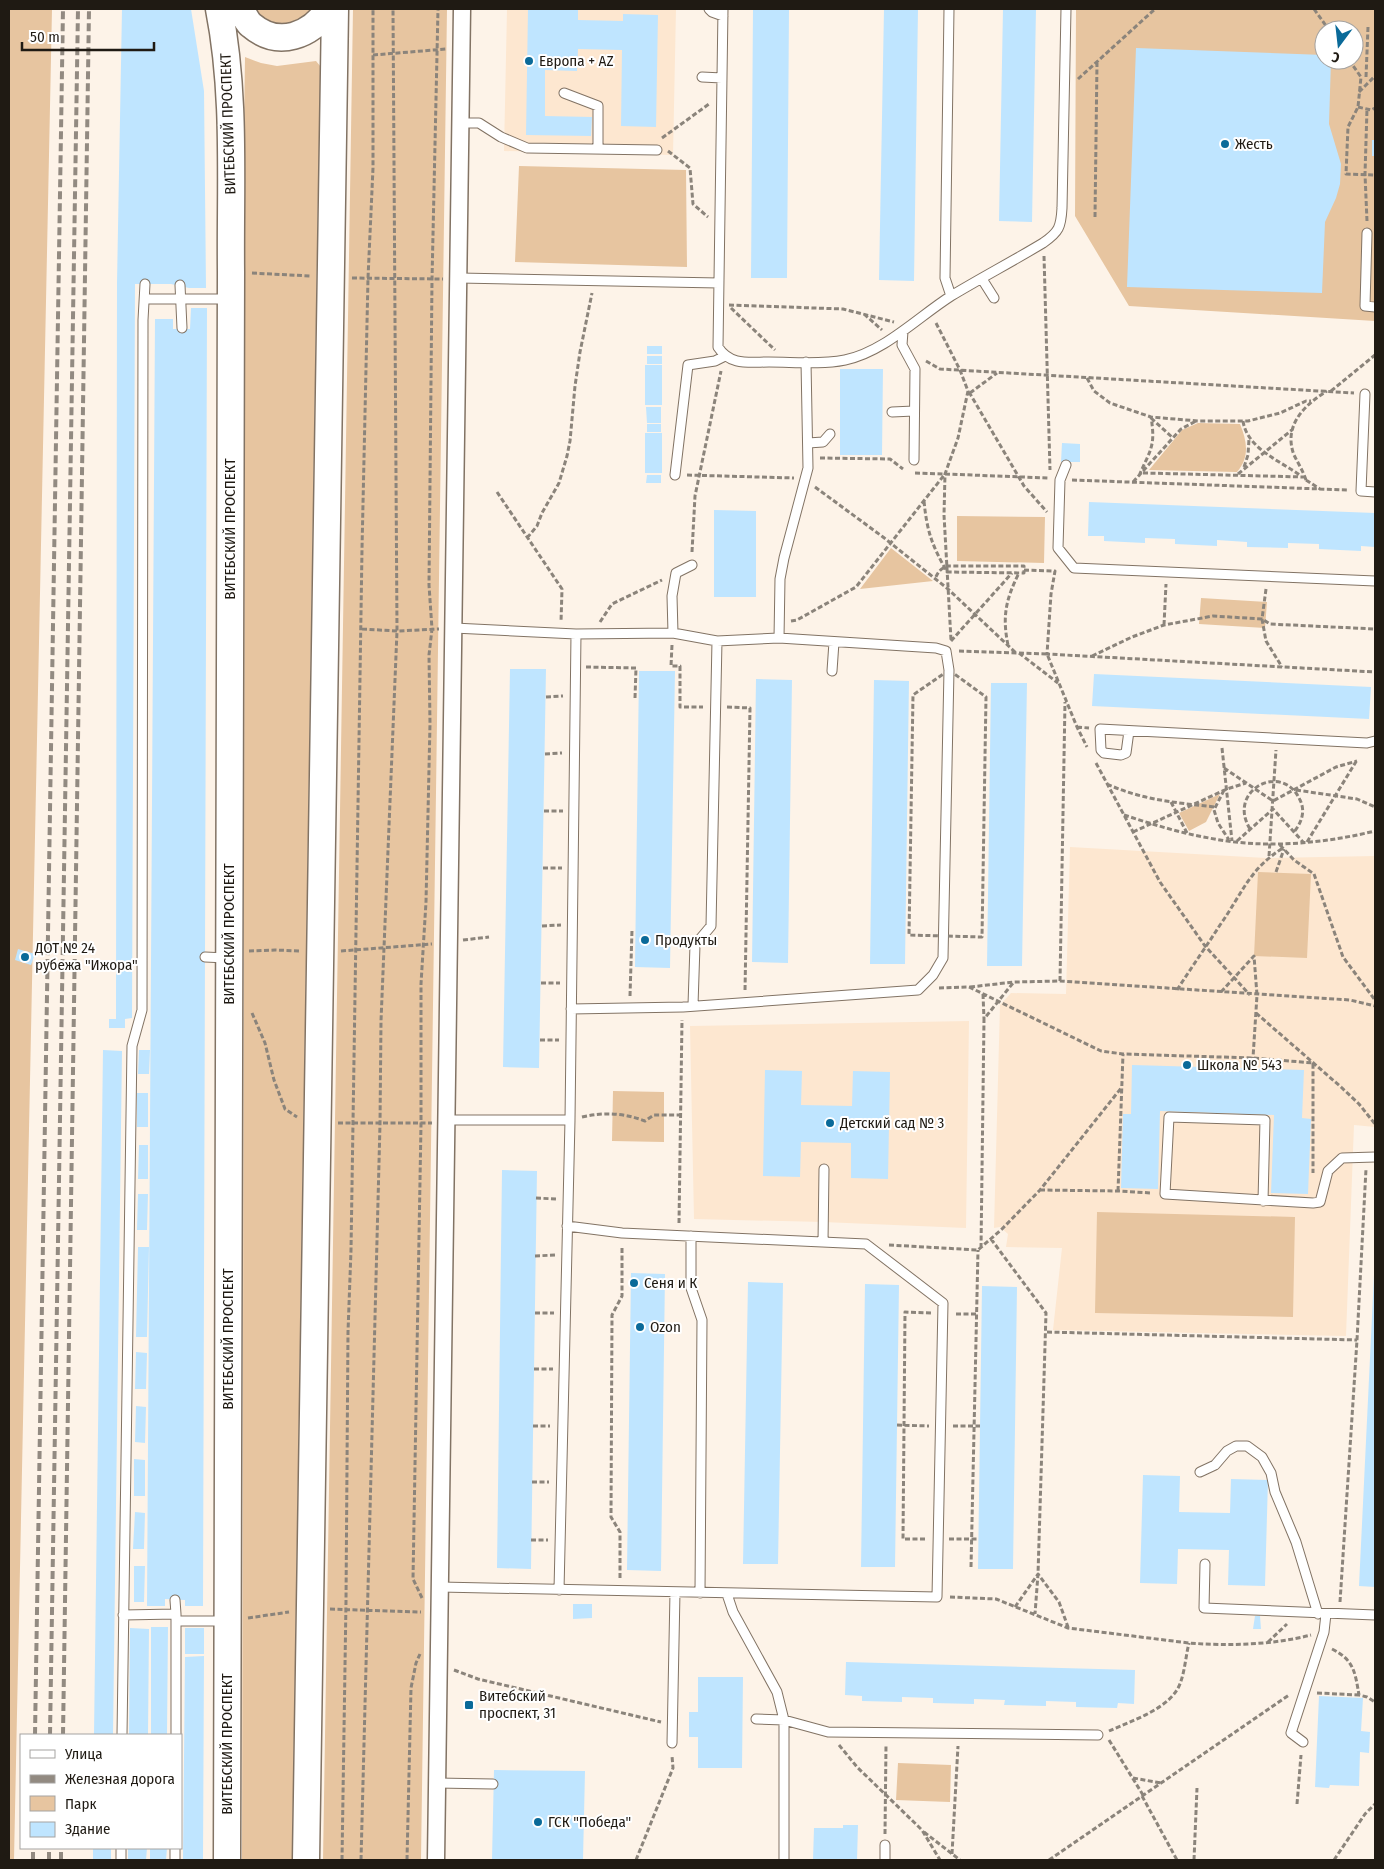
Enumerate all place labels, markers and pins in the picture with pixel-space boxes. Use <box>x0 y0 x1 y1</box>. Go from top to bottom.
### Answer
place label: Европа + AZ <box>539 52 613 70</box>
marker: Европа + AZ <box>523 55 535 67</box>
place label: Жесть <box>1235 135 1273 153</box>
marker: Жесть <box>1219 138 1231 150</box>
place label: Продукты <box>655 931 717 949</box>
marker: Продукты <box>639 934 651 946</box>
place label: ДОТ № 24 рубежа "Ижора" <box>34 939 138 974</box>
marker: ДОТ № 24 рубежа "Ижора" <box>19 951 31 963</box>
place label: Школа № 543 <box>1197 1056 1282 1074</box>
marker: Школа № 543 <box>1181 1059 1193 1071</box>
place label: Детский сад № 3 <box>839 1114 945 1132</box>
marker: Детский сад № 3 <box>824 1117 836 1129</box>
place label: Сеня и К <box>644 1274 697 1292</box>
marker: Сеня и К <box>628 1277 640 1289</box>
place label: Ozon <box>650 1318 681 1336</box>
marker: Ozon <box>634 1321 646 1333</box>
place label: Витебский проспект, 31 <box>479 1687 556 1722</box>
marker: Витебский проспект, 31 <box>463 1699 475 1711</box>
place label: ГСК "Победа" <box>548 1813 631 1831</box>
marker: ГСК "Победа" <box>532 1816 544 1828</box>

